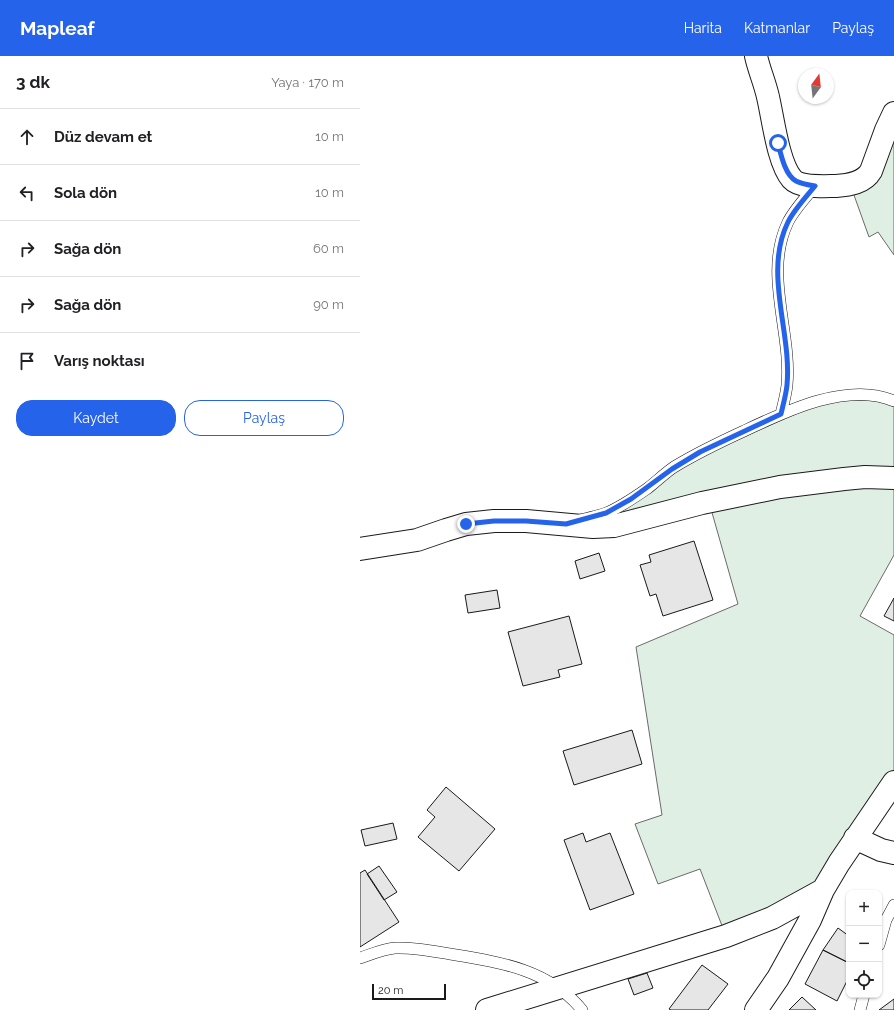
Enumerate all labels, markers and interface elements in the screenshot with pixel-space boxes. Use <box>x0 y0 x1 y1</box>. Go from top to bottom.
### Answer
text: Mapleaf <box>20 17 95 39</box>
text: Harita <box>684 20 722 36</box>
text: Katmanlar <box>744 20 810 36</box>
text: Paylaş <box>832 20 874 36</box>
north arrow <box>798 68 834 104</box>
text: 3 dk <box>16 72 50 92</box>
text: Yaya · 170 m <box>271 75 344 90</box>
icon: ahead <box>16 126 38 148</box>
text: Düz devam et <box>54 128 152 146</box>
text: 10 m <box>315 129 344 144</box>
route start <box>769 134 787 152</box>
icon: left <box>16 182 38 204</box>
text: Sola dön <box>54 184 117 202</box>
text: 10 m <box>315 185 344 200</box>
icon: right <box>16 238 38 260</box>
text: Sağa dön <box>54 240 121 258</box>
text: 60 m <box>313 241 344 256</box>
icon: right <box>16 294 38 316</box>
text: Sağa dön <box>54 296 121 314</box>
text: 90 m <box>313 297 344 312</box>
icon: arrive <box>16 350 38 372</box>
text: Varış noktası <box>54 352 145 370</box>
button: Kaydet <box>16 400 176 436</box>
button: Paylaş <box>184 400 344 436</box>
route end <box>457 515 475 533</box>
map controls <box>846 890 882 998</box>
button: + <box>846 890 882 926</box>
button: − <box>846 926 882 962</box>
button: locate <box>846 962 882 998</box>
scale bar <box>372 982 446 1001</box>
text: 20 m <box>378 984 403 997</box>

